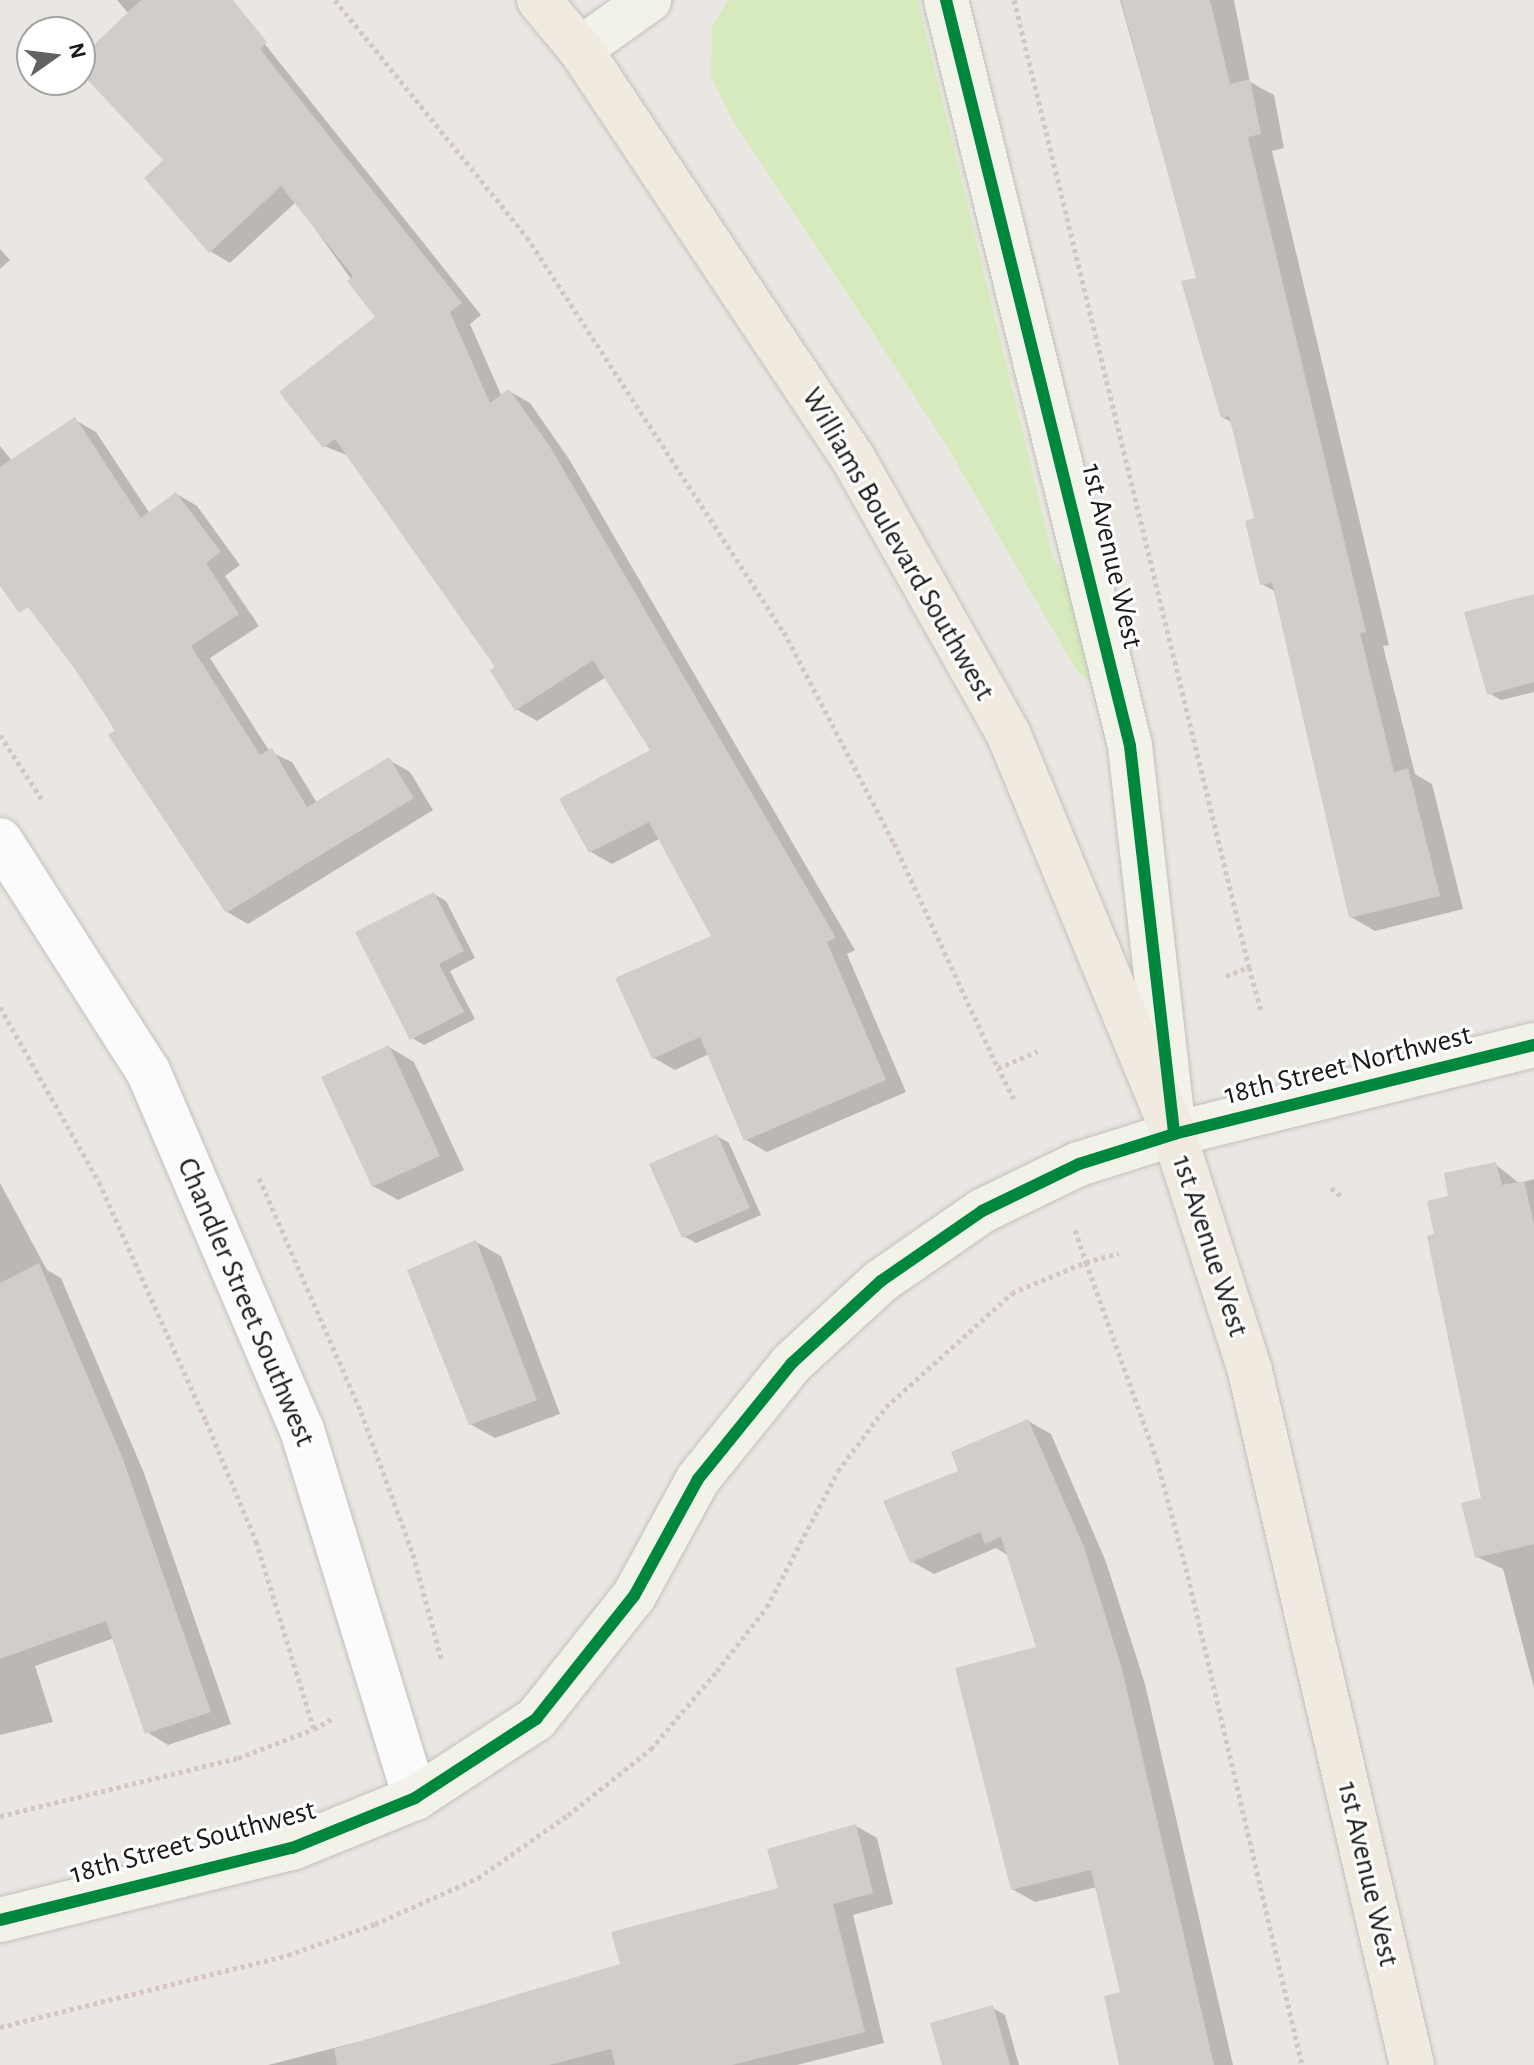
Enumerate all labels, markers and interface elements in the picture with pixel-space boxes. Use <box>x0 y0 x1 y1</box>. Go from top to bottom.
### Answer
north arrow <box>16 16 96 96</box>
text: N <box>65 41 90 61</box>
street label: Williams Boulevard Southwest <box>794 381 1002 707</box>
street label: 1st Avenue West <box>1073 460 1151 652</box>
street label: 18th Street Northwest <box>1221 1017 1475 1113</box>
street label: 1st Avenue West <box>1164 1151 1256 1341</box>
street label: Chandler Street Southwest <box>169 1152 323 1452</box>
street label: 1st Avenue West <box>1329 1778 1407 1970</box>
street label: 18th Street Southwest <box>66 1792 320 1892</box>

